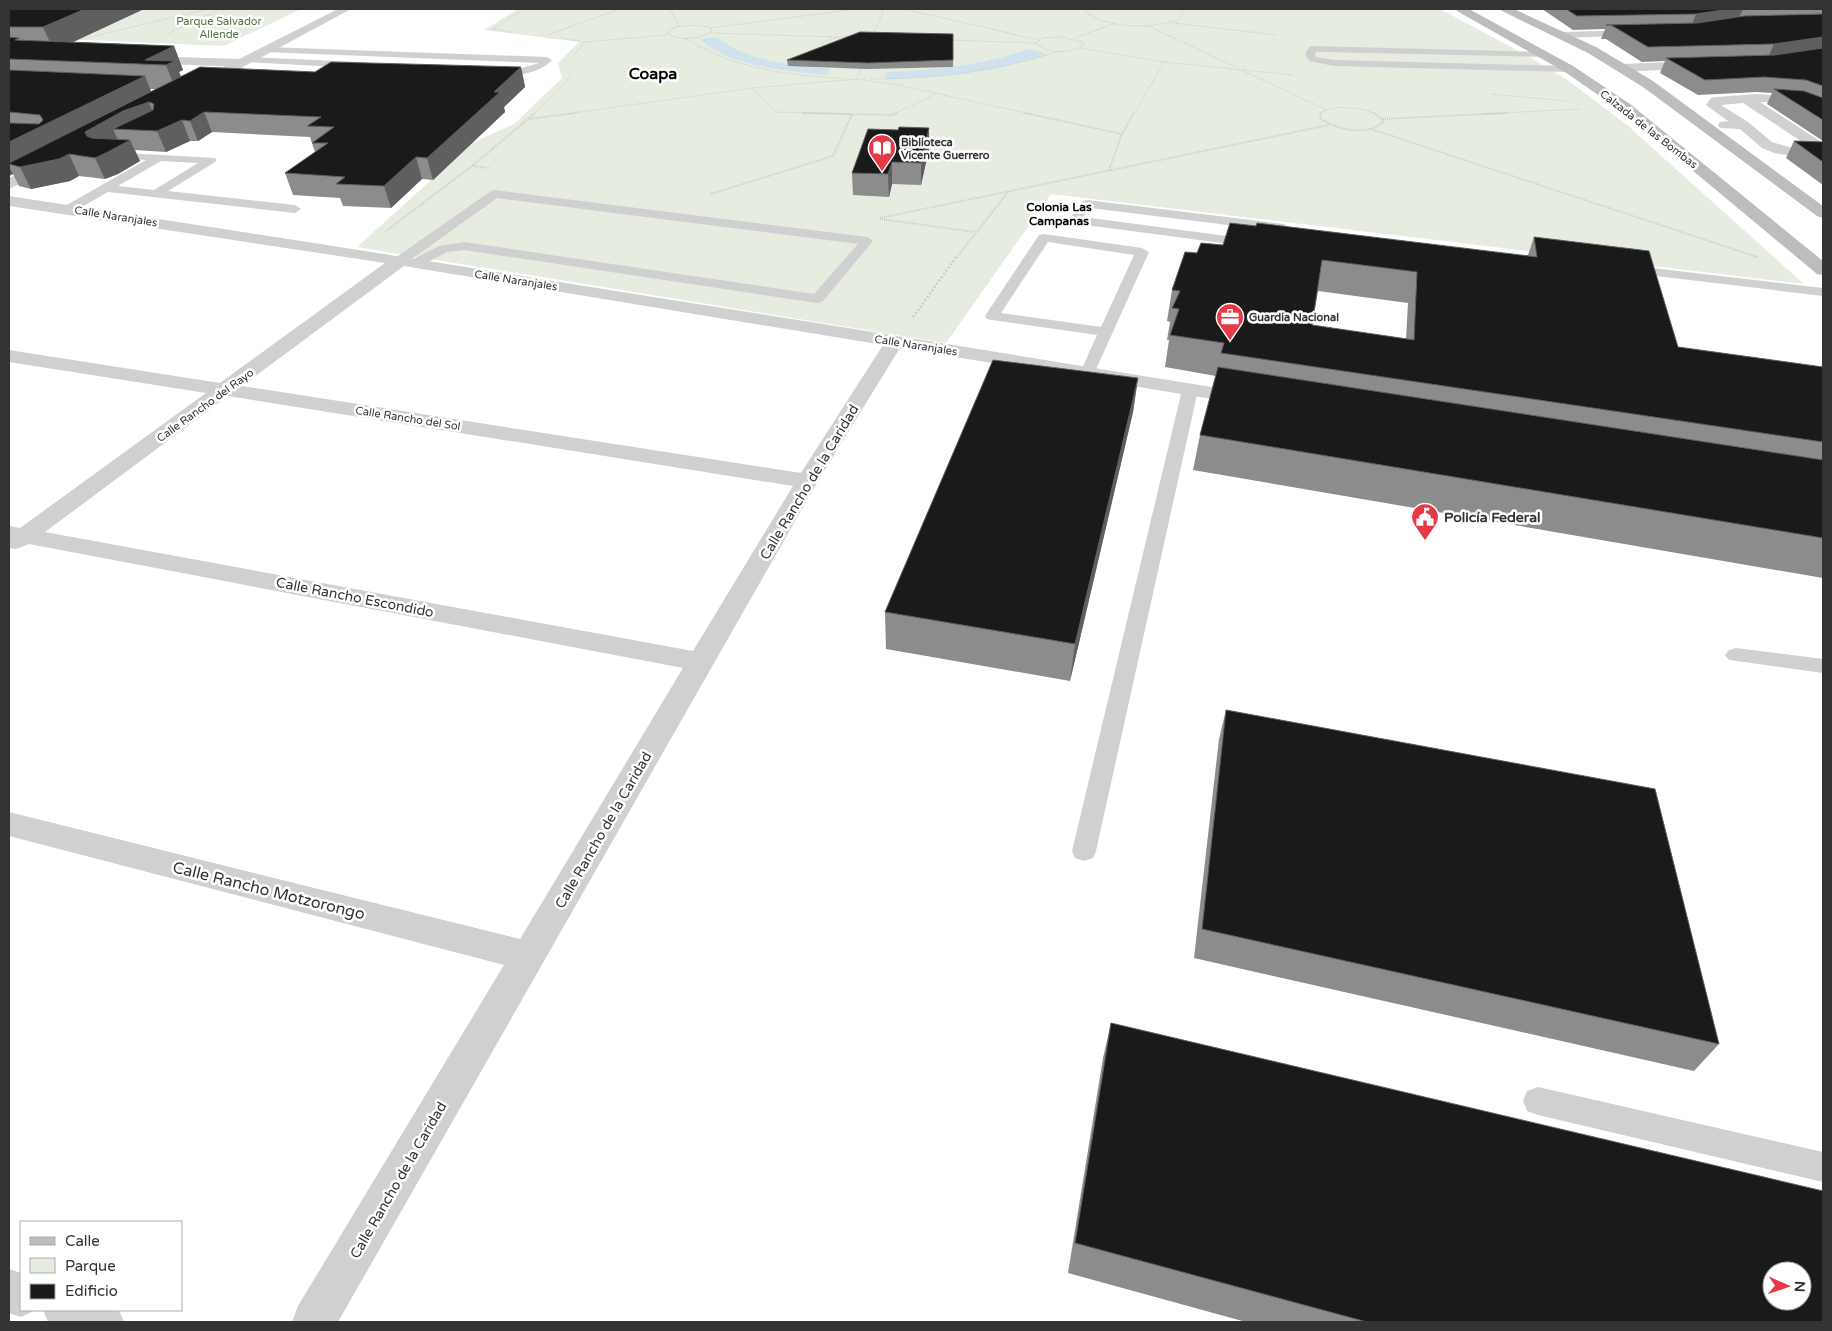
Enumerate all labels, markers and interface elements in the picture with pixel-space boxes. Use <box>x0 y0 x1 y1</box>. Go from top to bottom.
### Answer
park label: Parque Salvador Allende <box>176 15 263 41</box>
district label: Coapa <box>629 64 677 84</box>
street label: Calzada de las Bombas <box>1597 87 1700 171</box>
library icon: Biblioteca Vicente Guerrero <box>867 133 897 172</box>
place label: Biblioteca Vicente Guerrero <box>901 136 990 162</box>
district label: Colonia Las Campanas <box>1026 200 1092 229</box>
street label: Calle Naranjales <box>74 204 158 229</box>
street label: Calle Naranjales <box>474 268 558 293</box>
office icon: Guardia Nacional <box>1215 302 1245 341</box>
place label: Guardia Nacional <box>1249 311 1339 324</box>
street label: Calle Naranjales <box>874 333 958 358</box>
street label: Calle Rancho del Rayo <box>154 366 256 445</box>
street label: Calle Rancho de la Caridad <box>756 402 863 563</box>
street label: Calle Rancho del Sol <box>354 404 461 433</box>
public building icon: Policía Federal <box>1410 502 1440 541</box>
place label: Policía Federal <box>1444 509 1541 526</box>
street label: Calle Rancho Escondido <box>275 574 435 621</box>
street label: Calle Rancho de la Caridad <box>552 749 655 912</box>
street label: Calle Rancho Motzorongo <box>171 857 367 925</box>
street label: Calle Rancho de la Caridad <box>347 1099 450 1262</box>
legend <box>20 1221 182 1311</box>
text: Calle <box>65 1232 100 1250</box>
text: Parque <box>65 1257 116 1275</box>
north arrow <box>1762 1261 1812 1311</box>
text: N <box>1791 1281 1808 1292</box>
text: Edificio <box>65 1282 118 1300</box>

